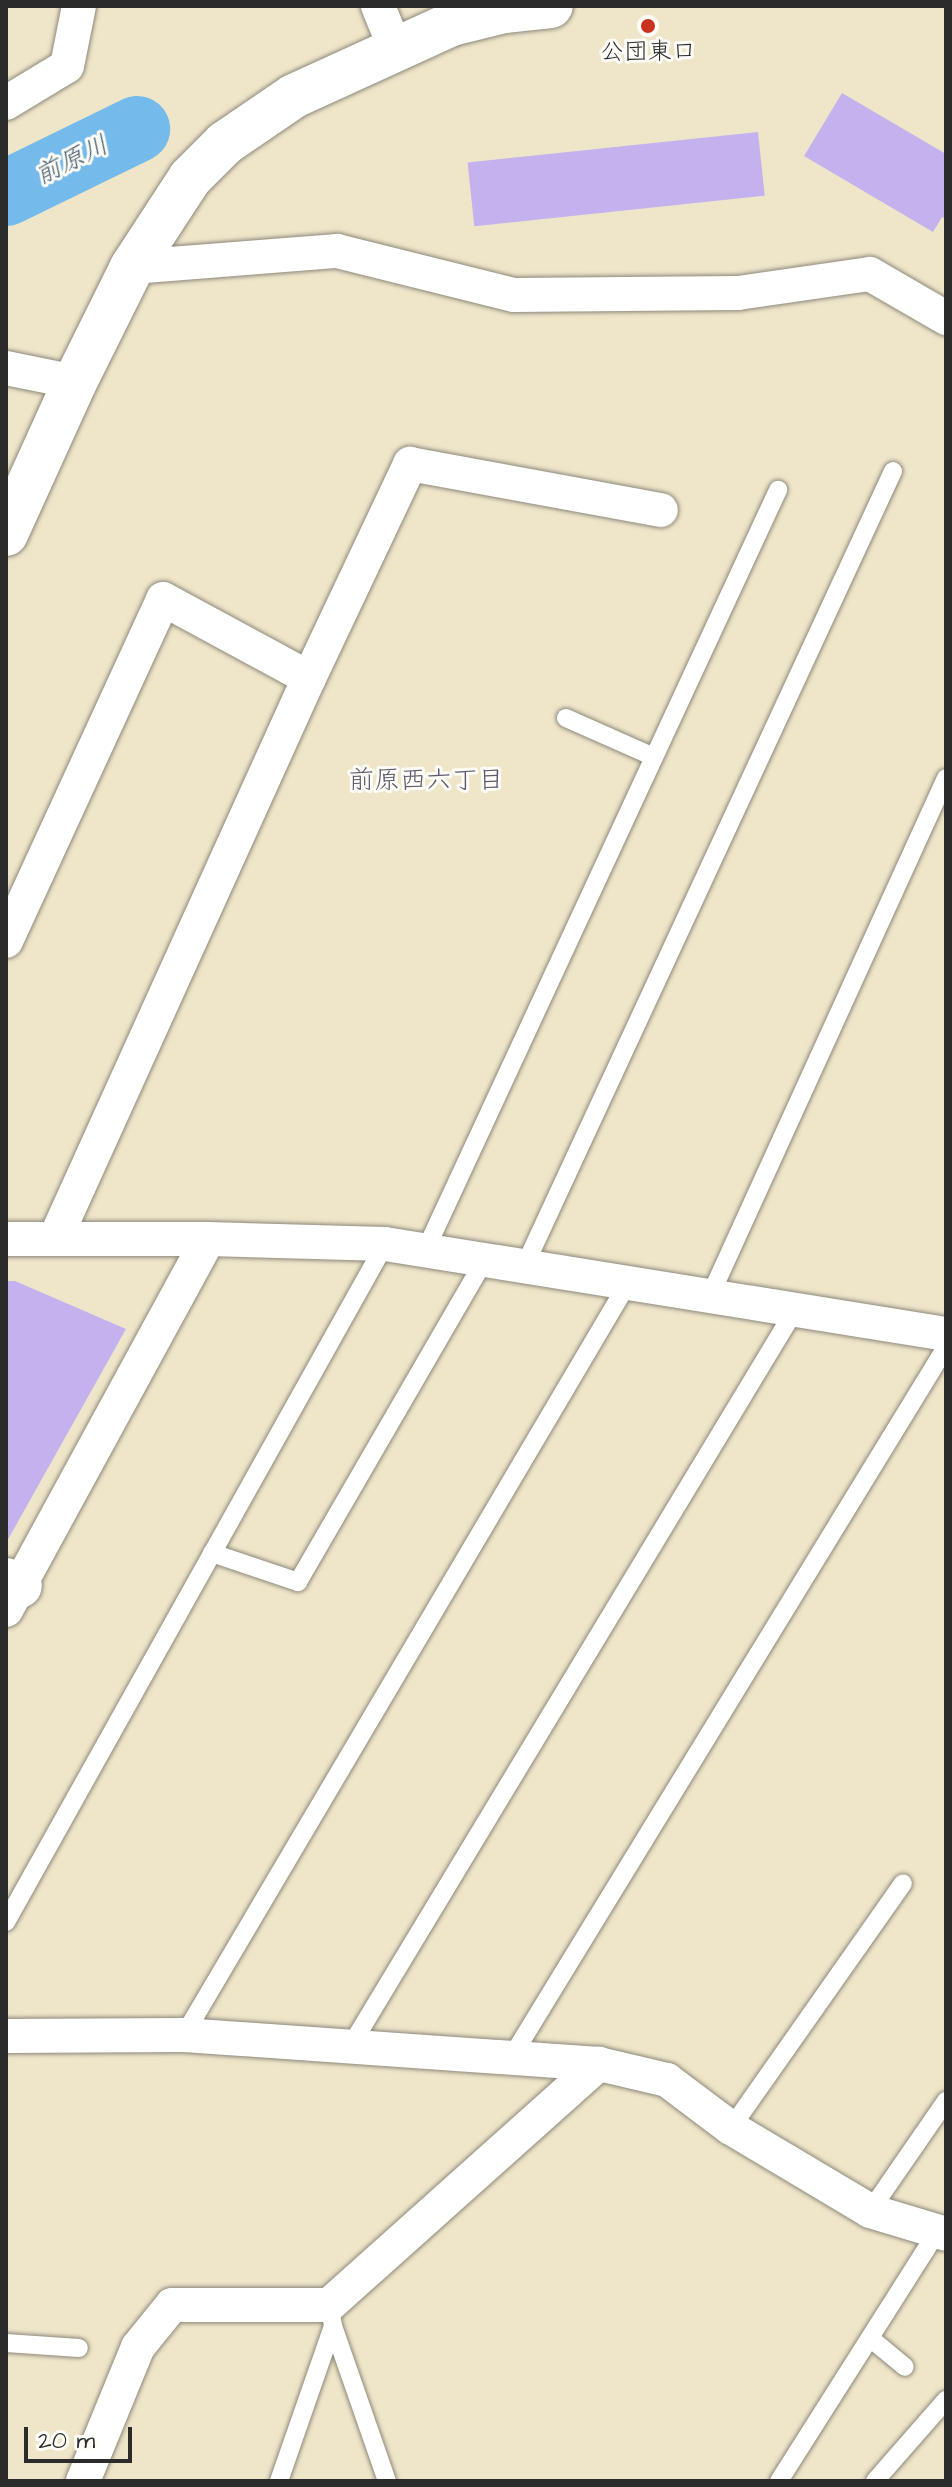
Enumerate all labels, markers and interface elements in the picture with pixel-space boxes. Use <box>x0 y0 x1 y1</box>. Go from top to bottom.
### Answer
marker: 公団東口 <box>639 17 657 35</box>
place label: 公団東口 <box>600 39 696 67</box>
water label: 前原川 <box>30 130 114 192</box>
district label: 前原西六丁目 <box>348 765 504 797</box>
scale bar <box>28 2411 136 2461</box>
text: 20 m <box>38 2424 95 2458</box>

